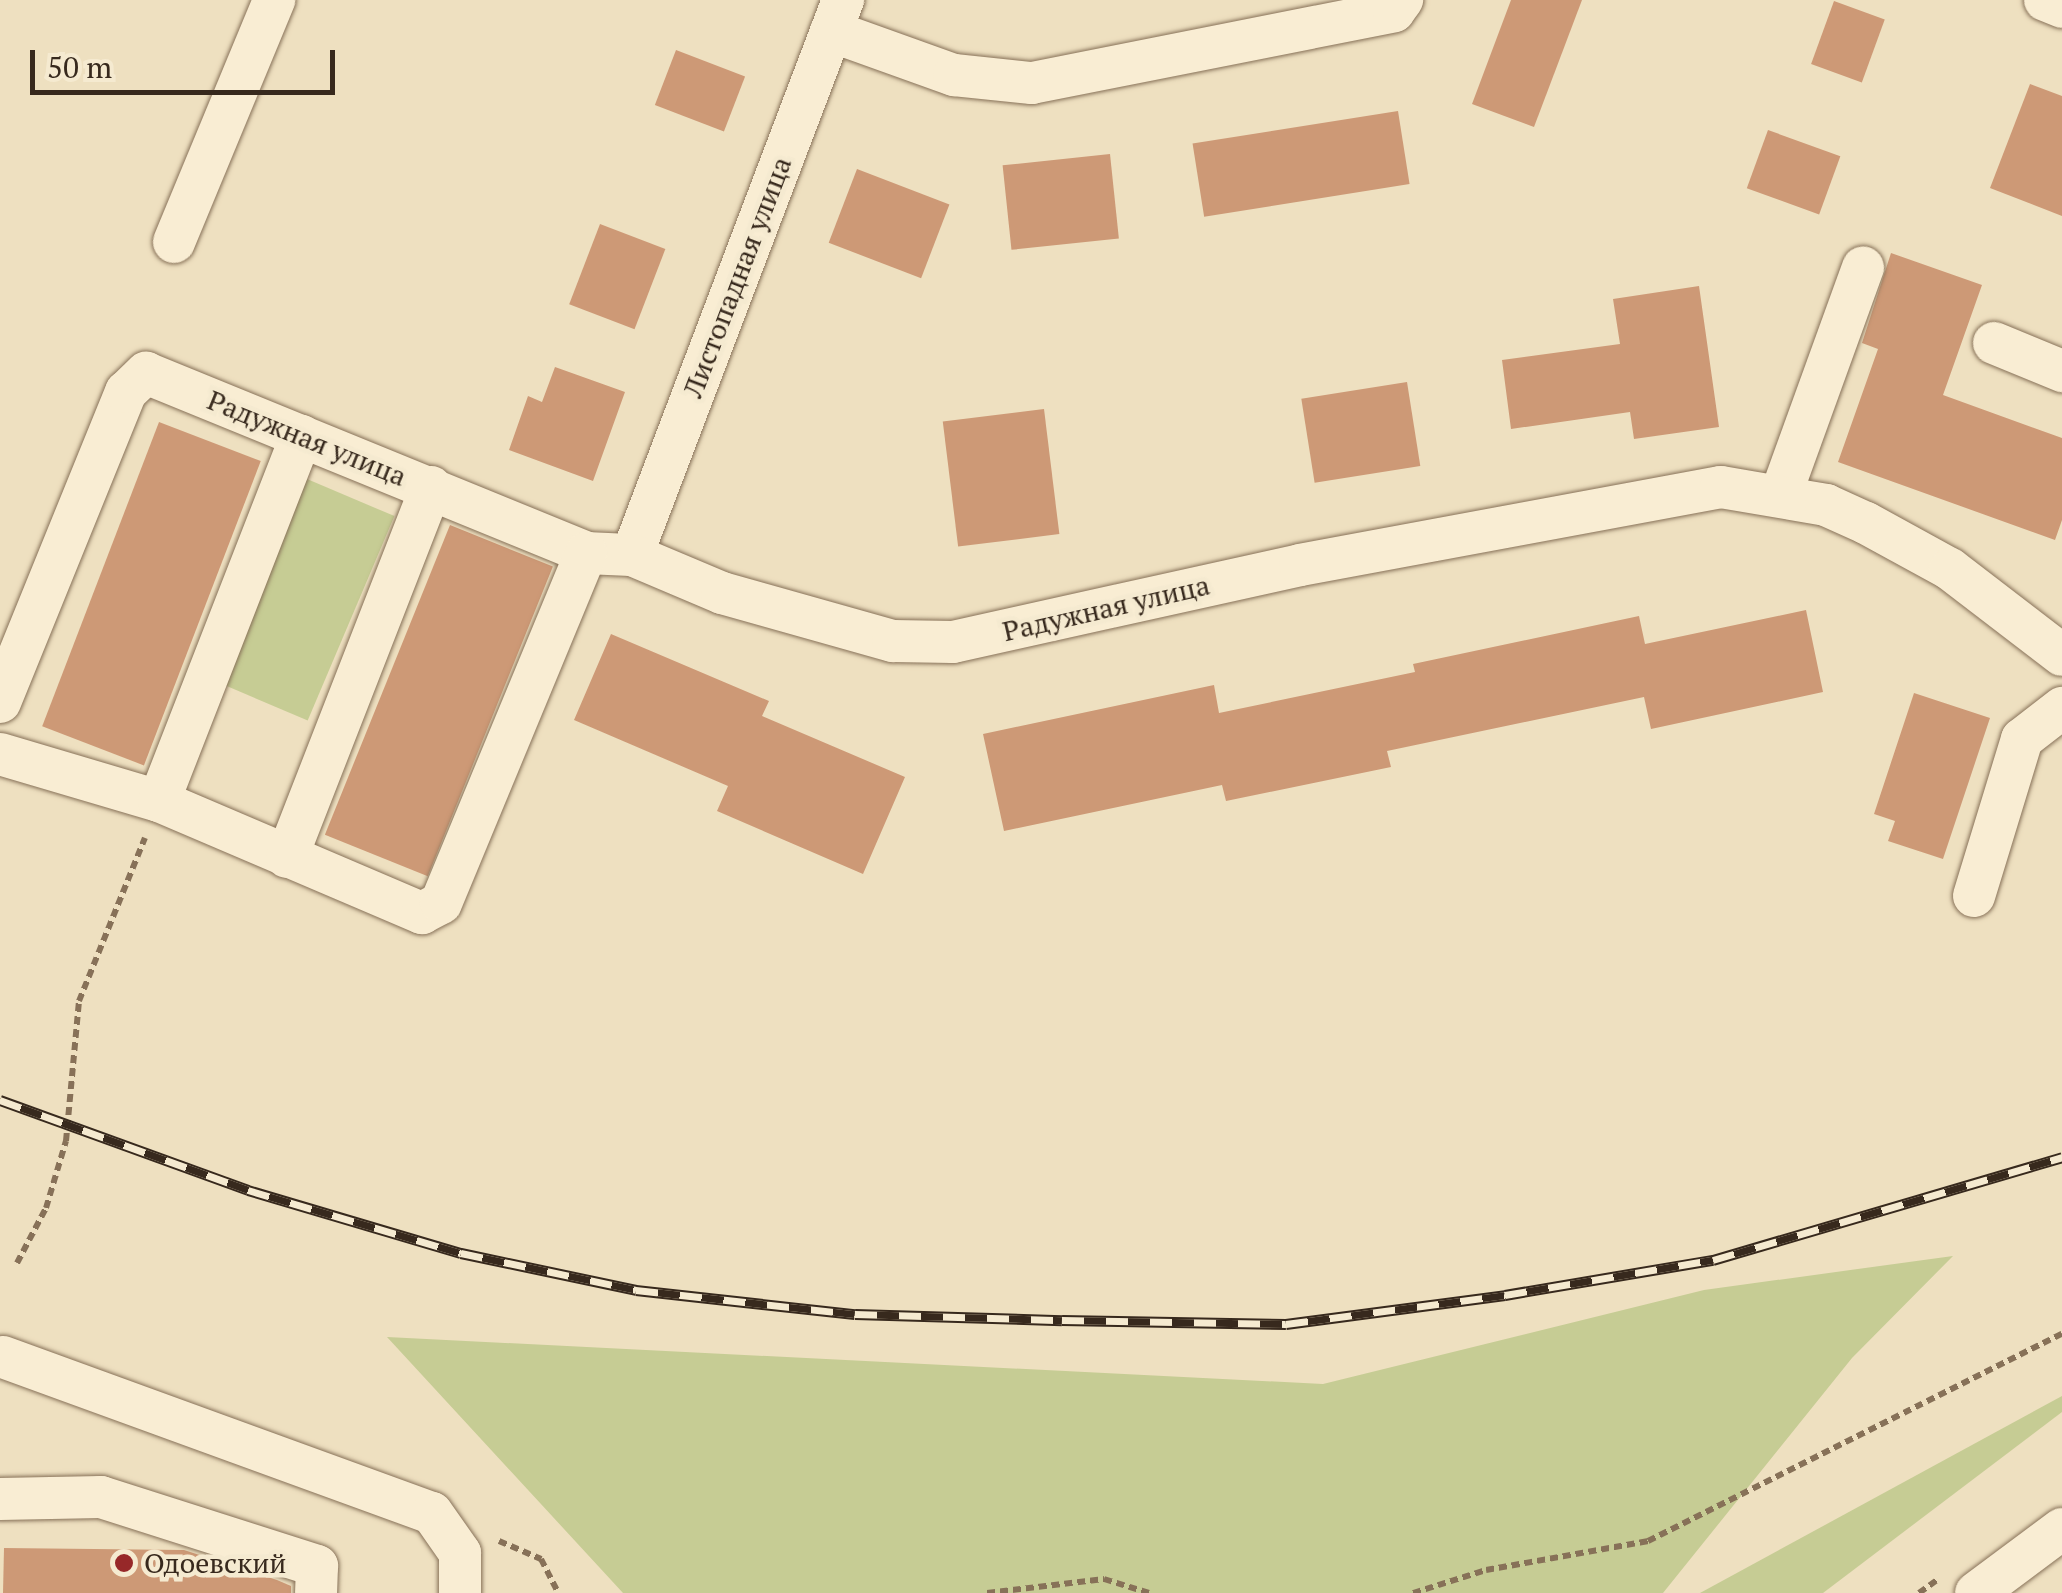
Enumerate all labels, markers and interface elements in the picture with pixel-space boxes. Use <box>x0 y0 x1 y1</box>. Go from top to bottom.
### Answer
scale bar <box>35 30 340 92</box>
text: 50 m <box>47 47 112 87</box>
street label: Листопадная улица <box>676 152 798 402</box>
street label: Радужная улица <box>203 383 411 493</box>
street label: Радужная улица <box>999 568 1213 648</box>
place label: Одоевский <box>144 1546 286 1580</box>
marker: Одоевский <box>113 1552 135 1574</box>

